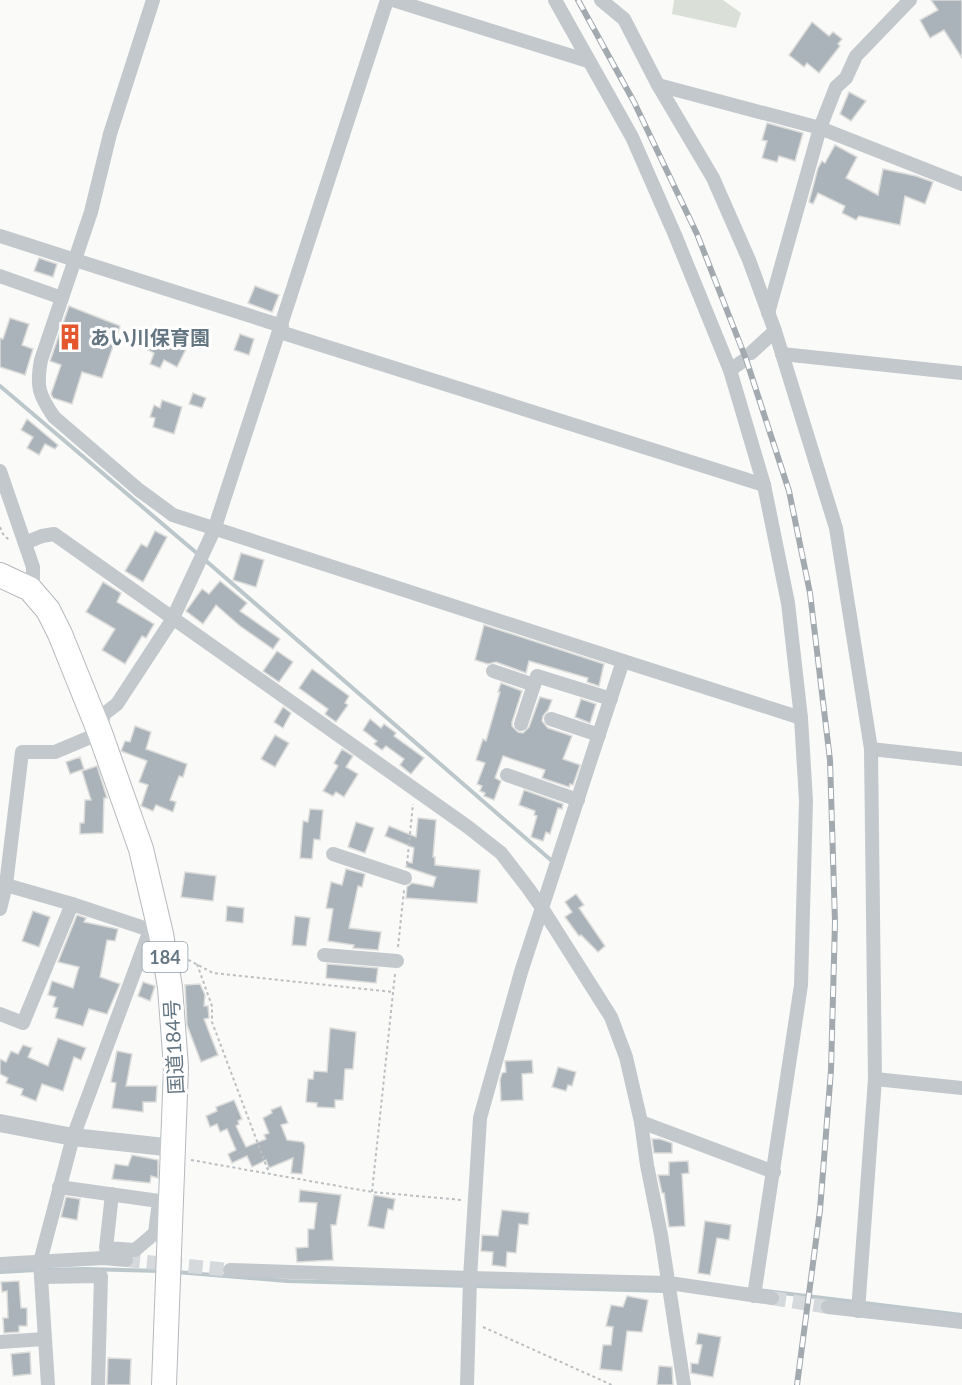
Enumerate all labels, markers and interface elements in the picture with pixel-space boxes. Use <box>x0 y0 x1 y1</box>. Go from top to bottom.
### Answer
building icon: あい川保育園 <box>55 322 85 352</box>
place label: あい川保育園 <box>90 325 210 349</box>
road number: 184 <box>142 942 188 972</box>
street label: 国道184号 <box>159 999 187 1095</box>

